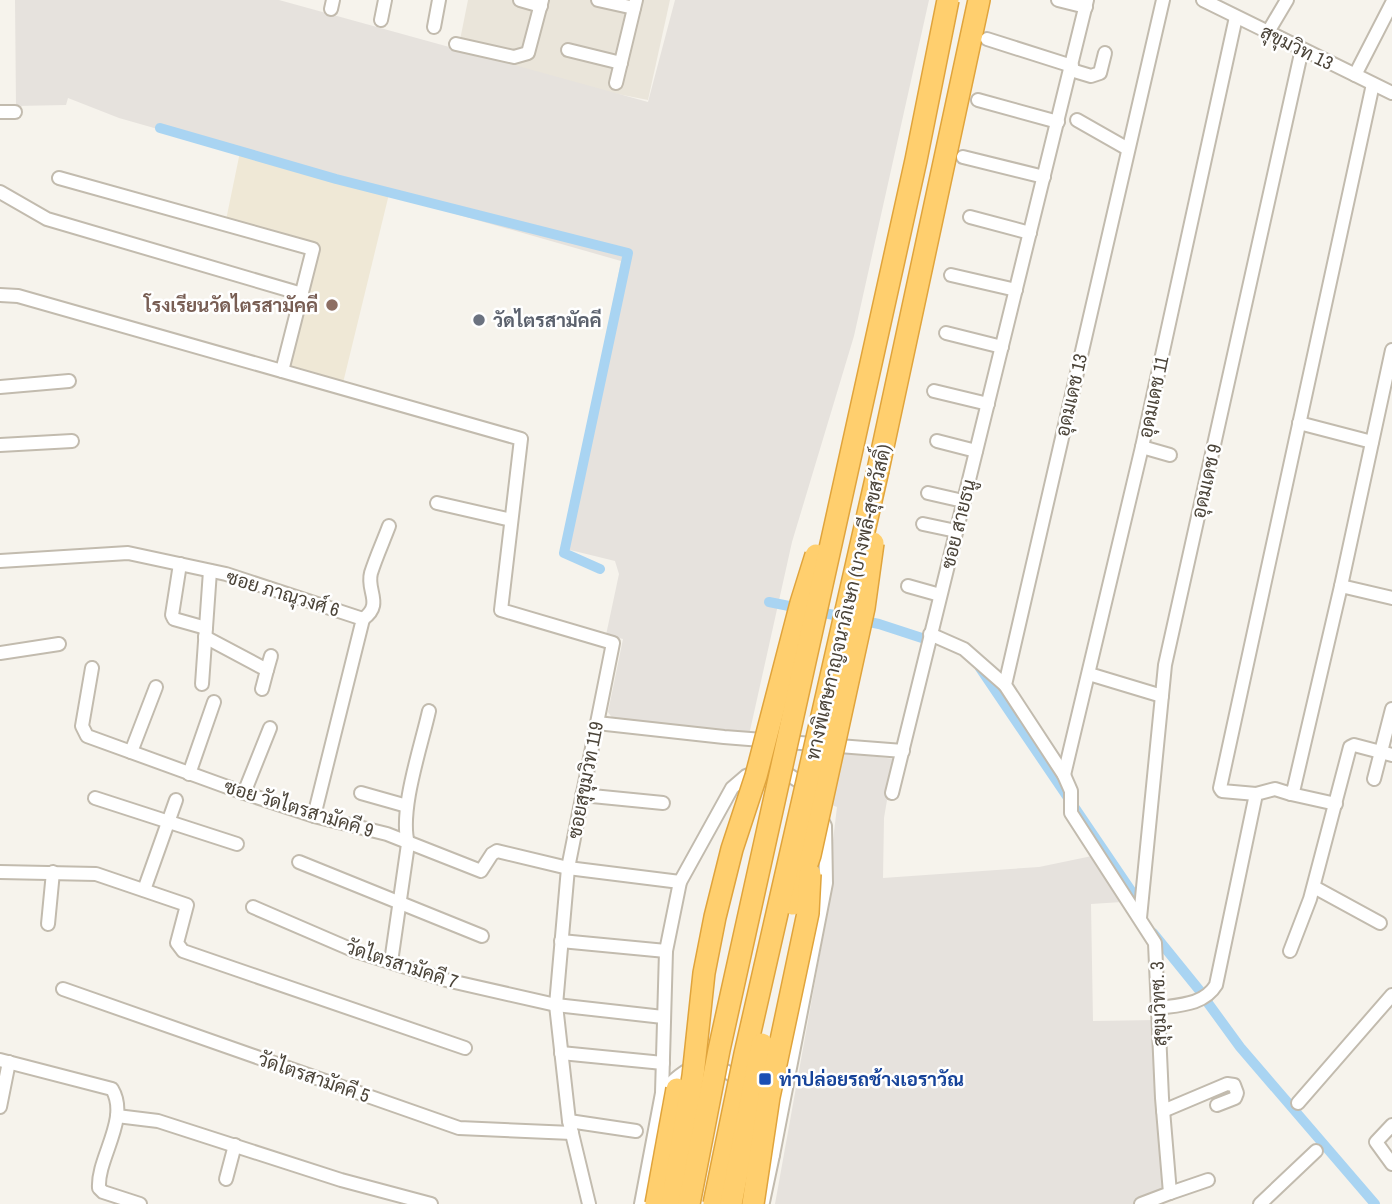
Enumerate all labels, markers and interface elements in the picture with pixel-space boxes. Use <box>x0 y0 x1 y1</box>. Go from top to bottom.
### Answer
street label: สุขุมวิท 13 <box>1256 18 1338 76</box>
place label: โรงเรียนวัดไตรสามัคคี <box>143 292 318 318</box>
marker: โรงเรียนวัดไตรสามัคคี <box>324 297 340 313</box>
place label: วัดไตรสามัคคี <box>493 307 602 333</box>
marker: วัดไตรสามัคคี <box>471 312 487 328</box>
street label: อุดมเดช 13 <box>1049 351 1093 439</box>
street label: อุดมเดช 11 <box>1132 353 1174 440</box>
street label: ทางพิเศษกาญจนาภิเษก (บางพลี-สุขสวัสดิ์) <box>794 440 897 762</box>
street label: อุดมเดช 9 <box>1185 441 1227 521</box>
street label: ซอย สายธนู <box>934 476 983 572</box>
street label: ซอย ภาณุวงศ์ 6 <box>223 563 343 623</box>
street label: ซอยสุขุมวิท 119 <box>561 719 609 841</box>
street label: ซอย วัดไตรสามัคคี 9 <box>221 773 377 843</box>
street label: วัดไตรสามัคคี 7 <box>342 934 462 995</box>
street label: สุขุมวิทซ. 3 <box>1144 961 1172 1047</box>
street label: วัดไตรสามัคคี 5 <box>254 1046 374 1108</box>
place label: ท่าปล่อยรถช้างเอราวัณ <box>779 1066 964 1092</box>
marker: ท่าปล่อยรถช้างเอราวัณ <box>757 1071 773 1087</box>

